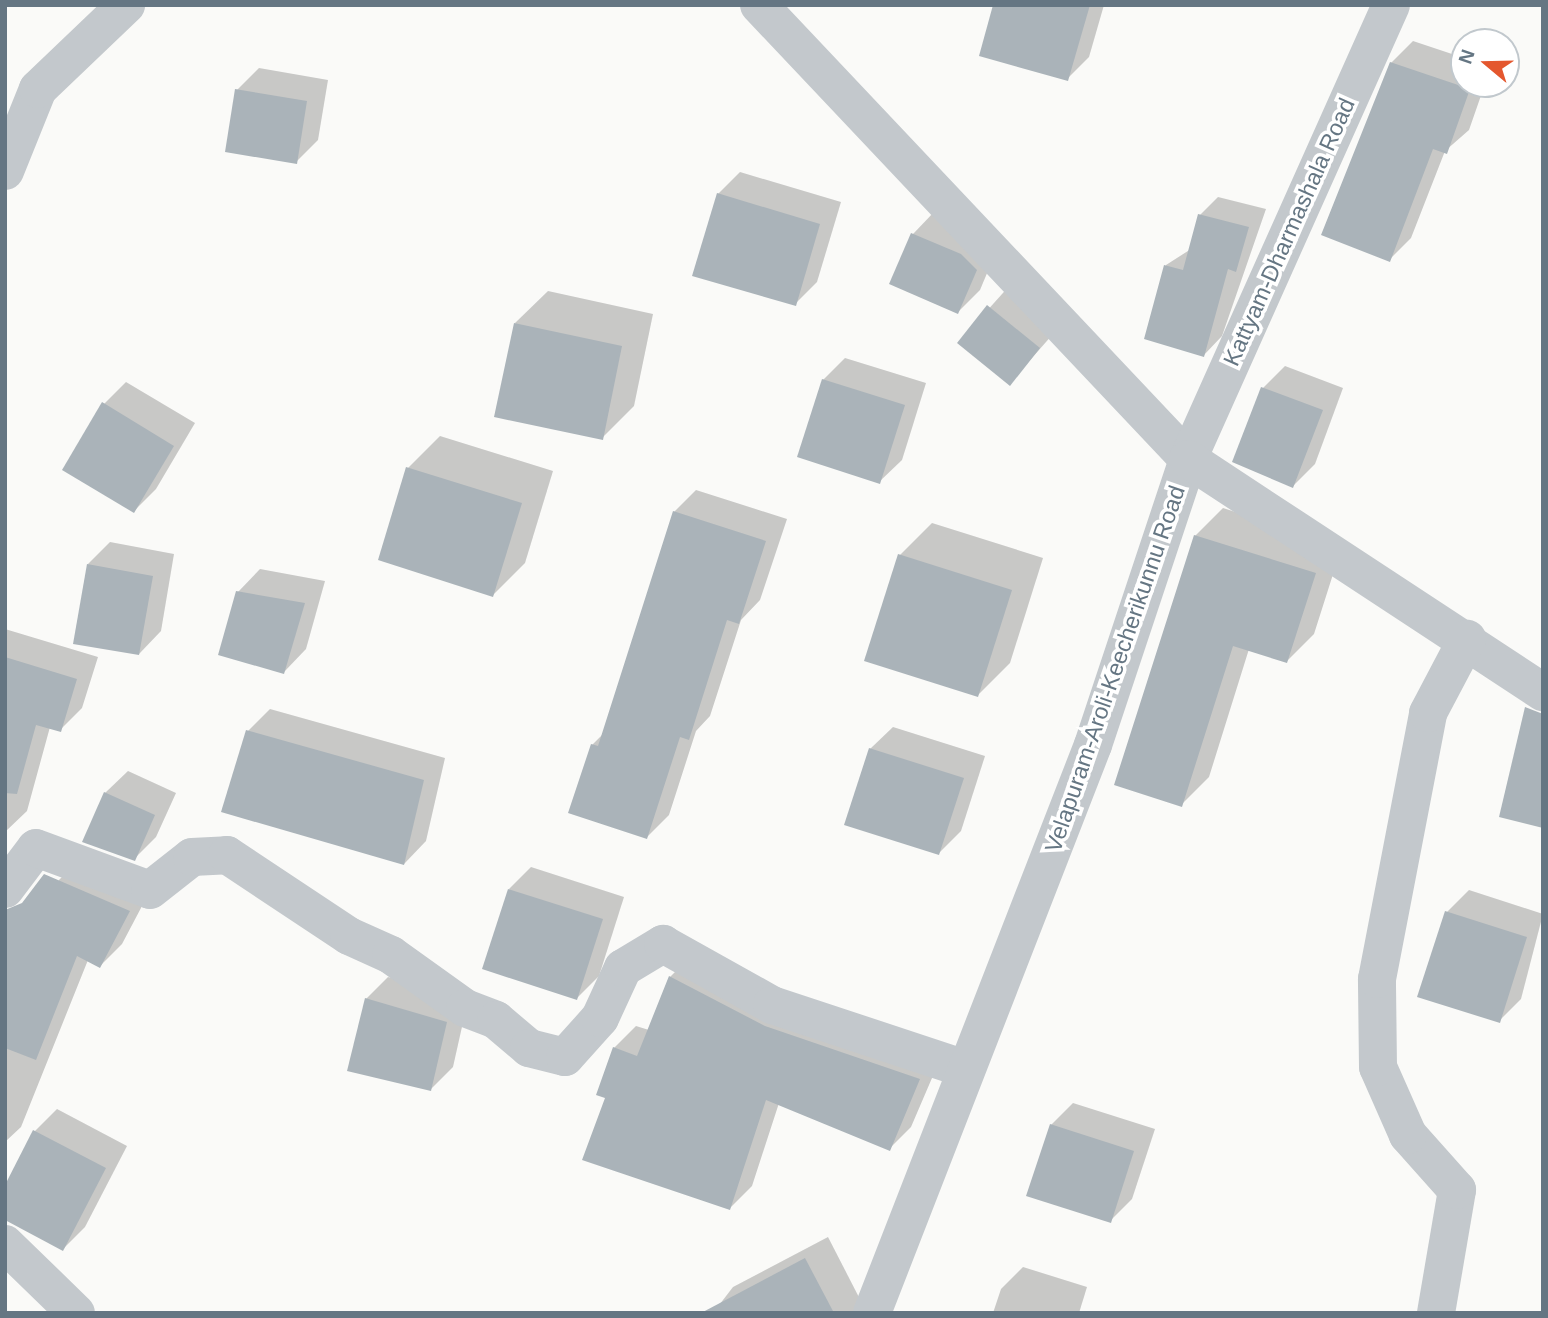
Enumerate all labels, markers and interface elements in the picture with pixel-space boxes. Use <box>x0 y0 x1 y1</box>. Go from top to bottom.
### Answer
north arrow <box>1450 28 1520 98</box>
text: N <box>1454 47 1479 67</box>
street label: Kattyam-Dharmashala Road <box>1217 94 1361 370</box>
street label: Velapuram-Aroli-Keecherikunnu Road <box>1039 482 1191 856</box>

